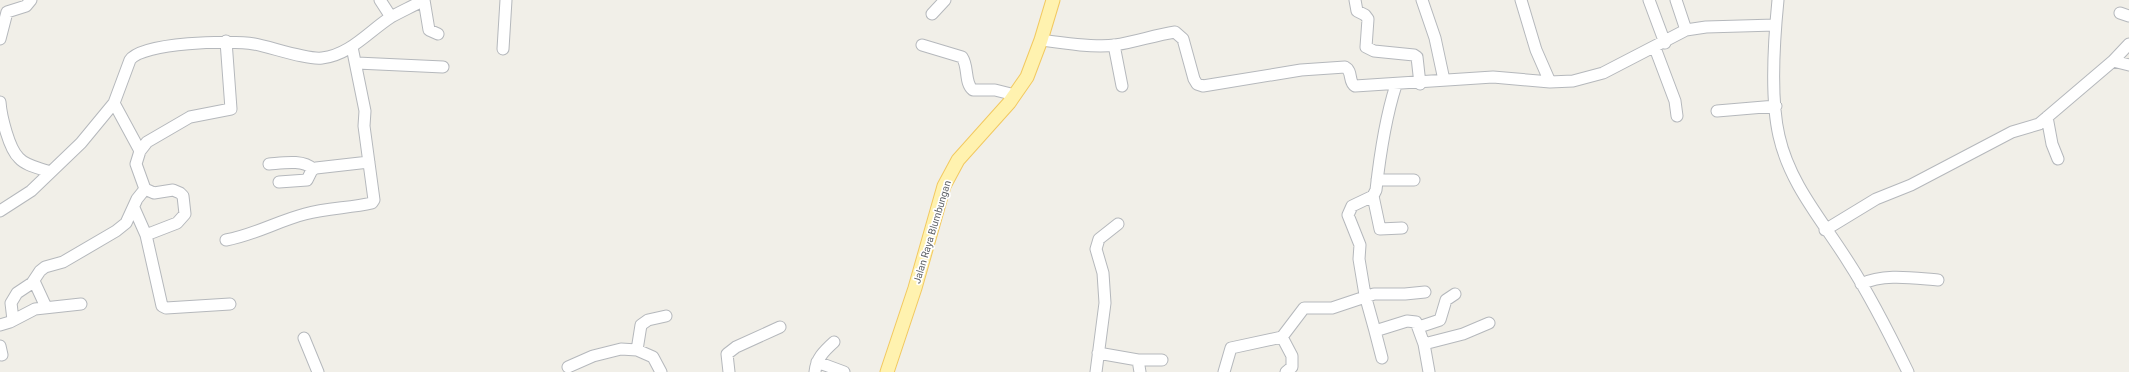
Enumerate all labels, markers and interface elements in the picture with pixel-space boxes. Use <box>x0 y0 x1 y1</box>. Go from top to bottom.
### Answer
street label: Jalan Raya Blumbungan <box>911 179 953 285</box>

